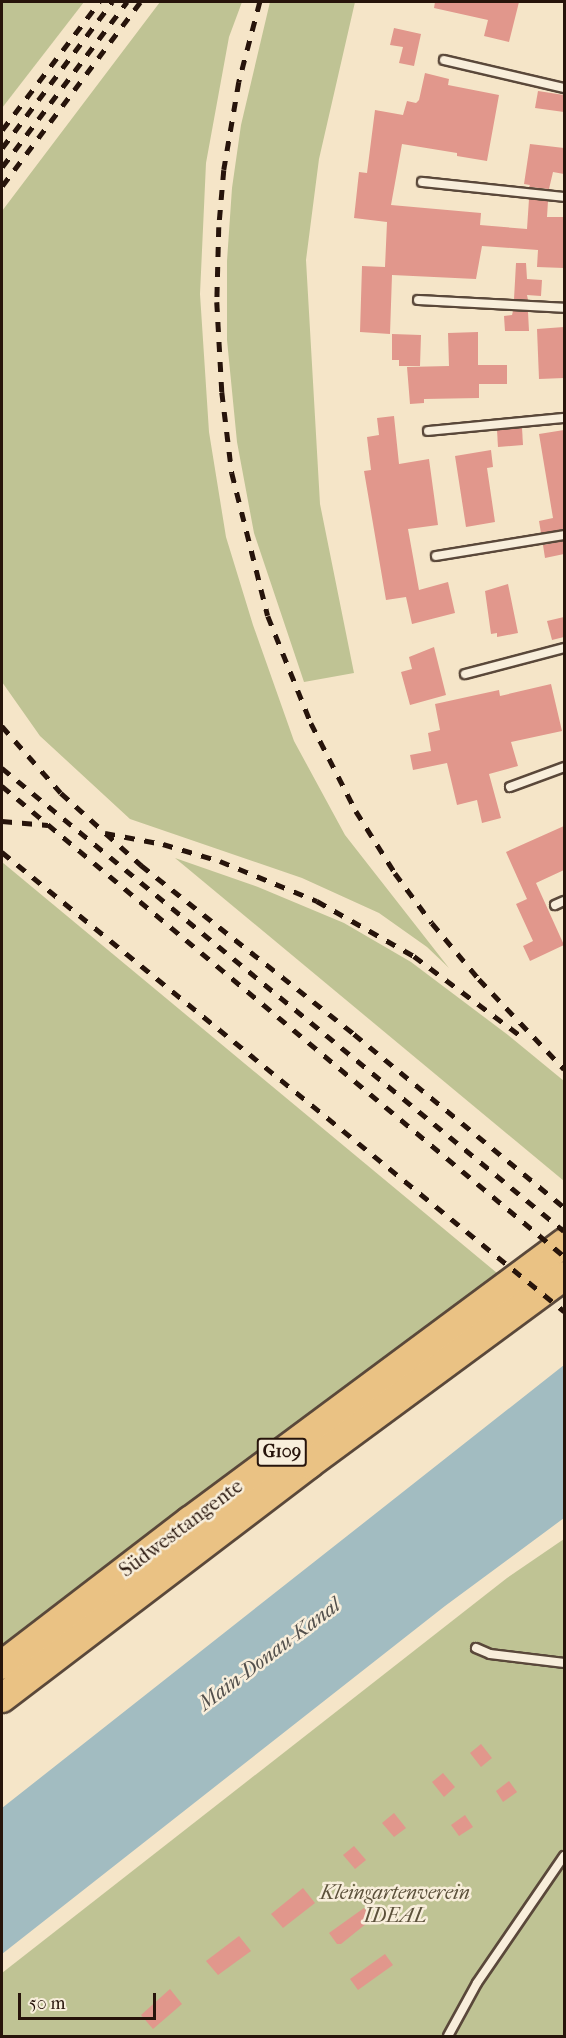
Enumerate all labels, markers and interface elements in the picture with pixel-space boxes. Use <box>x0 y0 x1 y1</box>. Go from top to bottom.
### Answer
road number: G109 <box>256 1437 308 1467</box>
street label: Südwesttangente <box>115 1474 247 1582</box>
water label: Main-Donau-Kanal <box>193 1592 345 1716</box>
park label: Kleingartenverein IDEAL <box>320 1881 470 1928</box>
scale bar <box>21 1981 159 2019</box>
text: 50 m <box>29 1993 65 2014</box>

